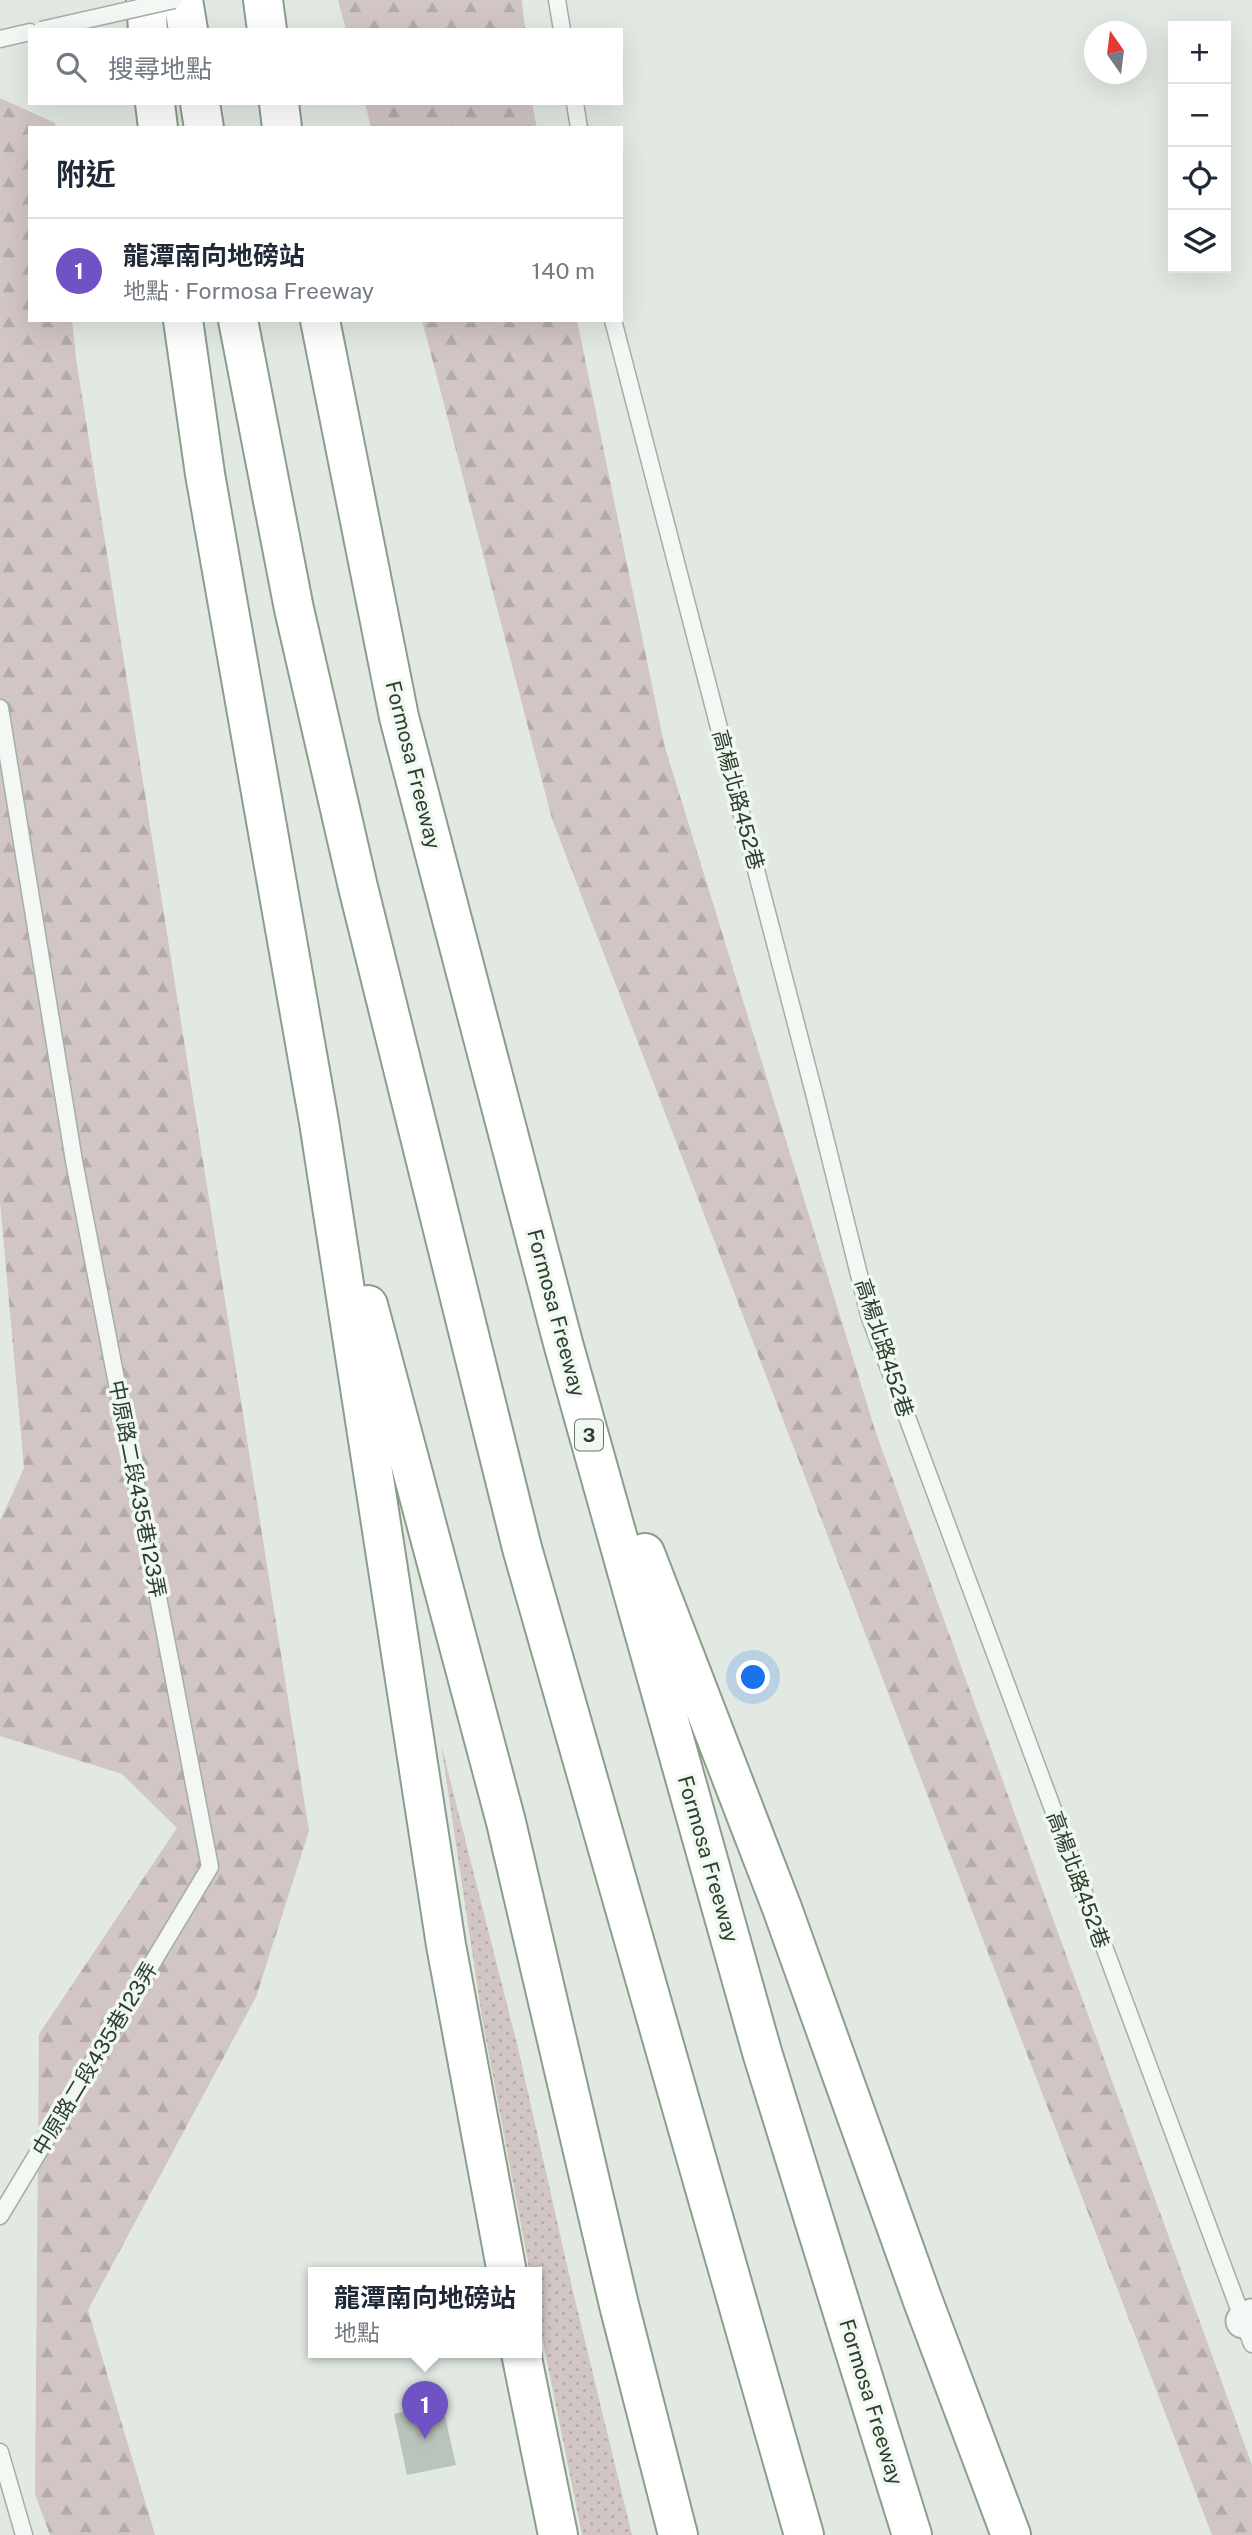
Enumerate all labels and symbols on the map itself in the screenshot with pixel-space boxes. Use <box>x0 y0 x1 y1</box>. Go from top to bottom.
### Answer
north arrow <box>1084 21 1147 84</box>
street label: Formosa Freeway <box>381 678 446 852</box>
street label: 高楊北路452巷 <box>708 727 769 873</box>
street label: Formosa Freeway <box>522 1226 591 1399</box>
street label: 高楊北路452巷 <box>850 1276 919 1420</box>
street label: 中原路二段435巷123弄 <box>104 1378 171 1600</box>
road number: 3 <box>575 1420 603 1450</box>
your location <box>736 1660 770 1694</box>
street label: Formosa Freeway <box>673 1773 744 1945</box>
street label: 高楊北路452巷 <box>1042 1808 1115 1952</box>
street label: 中原路二段435巷123弄 <box>27 1958 162 2160</box>
street label: Formosa Freeway <box>834 2316 909 2488</box>
pin: 1 <box>402 2381 448 2439</box>

